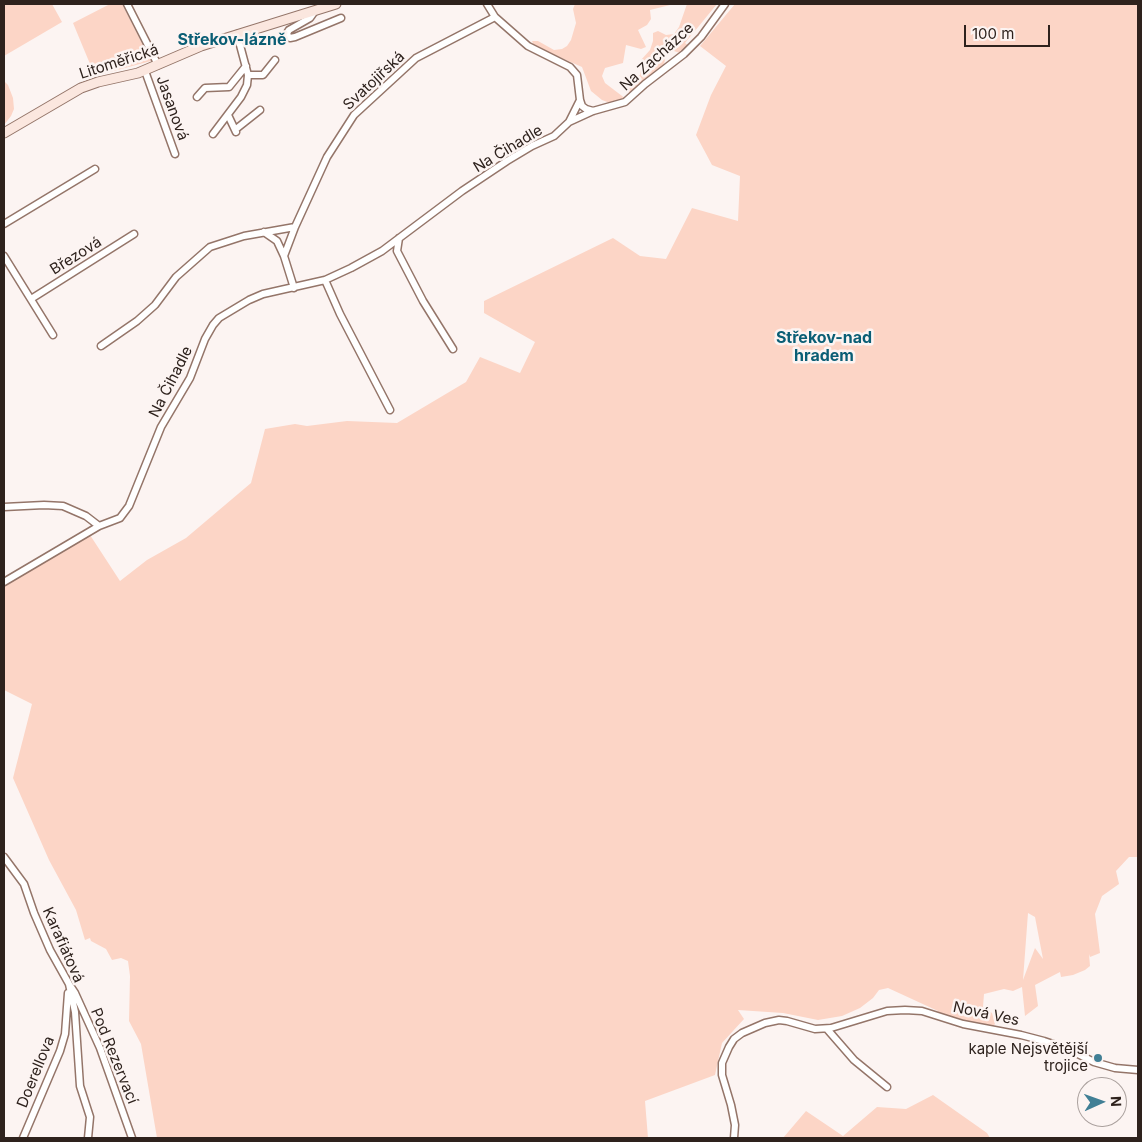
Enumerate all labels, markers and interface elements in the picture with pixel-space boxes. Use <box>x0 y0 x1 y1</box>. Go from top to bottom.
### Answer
scale bar <box>967 15 1053 47</box>
street label: Na Zacházce <box>616 19 698 95</box>
text: 100 m <box>972 24 1014 43</box>
district label: Střekov-lázně <box>177 30 287 50</box>
street label: Litoměřická <box>77 41 161 83</box>
street label: Svatojiřská <box>339 48 409 114</box>
street label: Jasanová <box>152 73 192 143</box>
street label: Na Čihadle <box>470 121 546 177</box>
street label: Březová <box>47 233 105 279</box>
district label: Střekov-nad hradem <box>776 328 872 366</box>
street label: Na Čihadle <box>145 343 197 421</box>
street label: Karafiátová <box>38 905 88 985</box>
street label: Nová Ves <box>951 998 1021 1030</box>
street label: Pod Rezervací <box>87 1006 141 1106</box>
street label: Doerellova <box>14 1034 58 1110</box>
place label: kaple Nejsvětější trojice <box>968 1040 1088 1075</box>
marker: kaple Nejsvětější trojice <box>1092 1052 1104 1064</box>
north arrow <box>1077 1077 1127 1127</box>
text: N <box>1108 1096 1125 1107</box>

